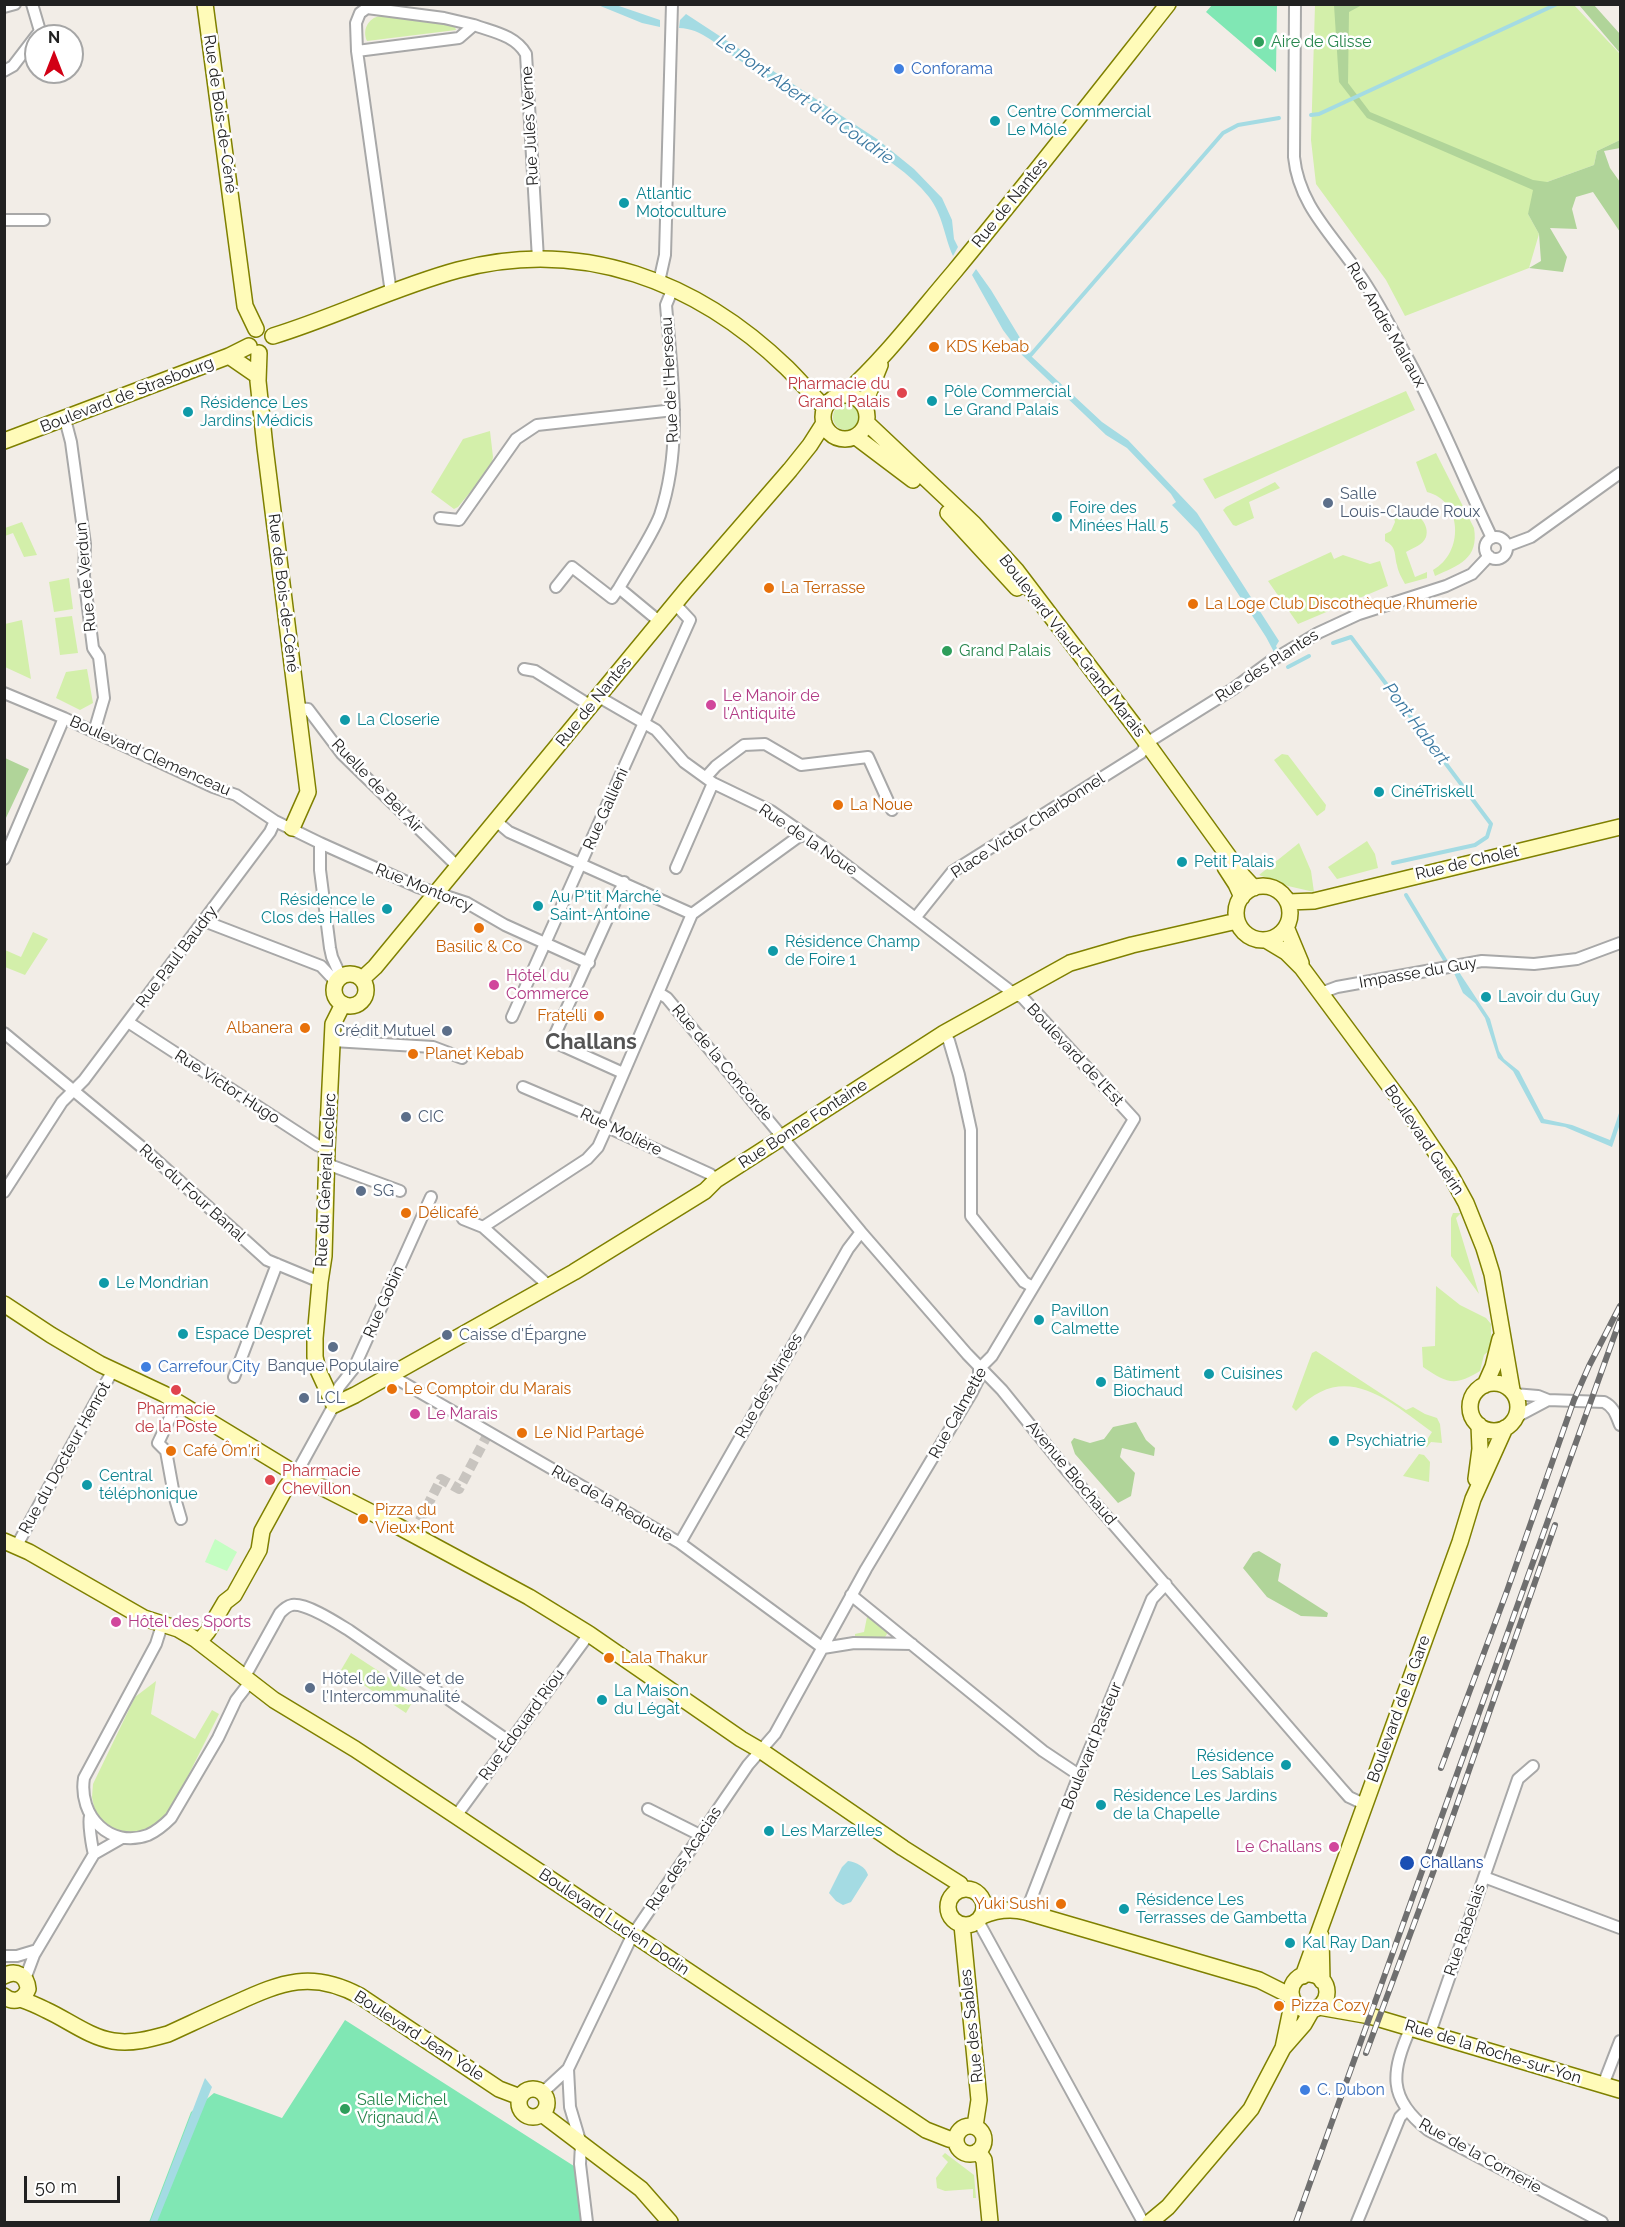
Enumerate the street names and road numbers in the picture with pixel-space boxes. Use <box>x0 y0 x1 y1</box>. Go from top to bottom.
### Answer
street label: Rue de Bois-de-Céné <box>199 33 241 195</box>
street label: Rue Jules Verne <box>517 66 543 186</box>
street label: Rue de Nantes <box>968 154 1052 252</box>
street label: Rue André Malraux <box>1342 259 1430 391</box>
street label: Rue de l'Herseau <box>657 317 683 443</box>
street label: Boulevard de Strasbourg <box>38 353 216 437</box>
street label: Rue de Bois-de-Céné <box>264 512 302 674</box>
street label: Rue de Verdun <box>72 521 100 633</box>
street label: Boulevard Viaud-Grand Marais <box>995 551 1149 741</box>
street label: Rue des Plantes <box>1212 626 1322 706</box>
street label: Rue de Nantes <box>552 653 636 751</box>
street label: Boulevard Clemenceau <box>67 712 233 800</box>
street label: Ruelle de Bel Air <box>327 735 427 837</box>
street label: Rue Gallieni <box>579 765 633 853</box>
street label: Place Victor Charbonnel <box>948 769 1108 883</box>
street label: Rue de la Noue <box>755 800 861 880</box>
street label: Rue de Cholet <box>1413 842 1521 884</box>
street label: Rue Montorcy <box>372 860 476 916</box>
street label: Rue Paul Baudry <box>132 902 222 1012</box>
street label: Impasse du Guy <box>1358 953 1478 993</box>
street label: Boulevard de l'Est <box>1023 1000 1127 1110</box>
street label: Rue de la Concorde <box>668 1001 776 1125</box>
street label: Rue Victor Hugo <box>171 1046 283 1128</box>
street label: Rue Bonne Fontaine <box>735 1075 871 1173</box>
street label: Boulevard Guérin <box>1380 1081 1468 1199</box>
street label: Rue du Général Leclerc <box>312 1092 340 1268</box>
street label: Rue Molière <box>577 1104 665 1160</box>
street label: Rue du Four Banal <box>135 1140 249 1246</box>
street label: Rue Gobin <box>360 1263 408 1341</box>
street label: Rue des Minées <box>731 1330 807 1442</box>
street label: Rue Calmette <box>925 1364 991 1462</box>
street label: Rue du Docteur Henrot <box>15 1379 115 1537</box>
street label: Avenue Biochaud <box>1022 1417 1120 1529</box>
street label: Rue de la Redoute <box>548 1461 676 1547</box>
street label: Boulevard de la Gare <box>1363 1633 1435 1785</box>
street label: Rue Édouard Riou <box>475 1666 569 1784</box>
street label: Boulevard Pasteur <box>1058 1679 1126 1813</box>
street label: Rue des Acacias <box>642 1803 726 1915</box>
street label: Boulevard Lucien Dodin <box>535 1864 693 1980</box>
street label: Rue Rabelais <box>1440 1882 1490 1978</box>
street label: Rue des Sables <box>956 1968 988 2084</box>
street label: Boulevard Jean Yole <box>350 1987 488 2085</box>
street label: Rue de la Roche-sur-Yon <box>1402 2016 1584 2088</box>
street label: Rue de la Cornerie <box>1415 2114 1545 2198</box>

